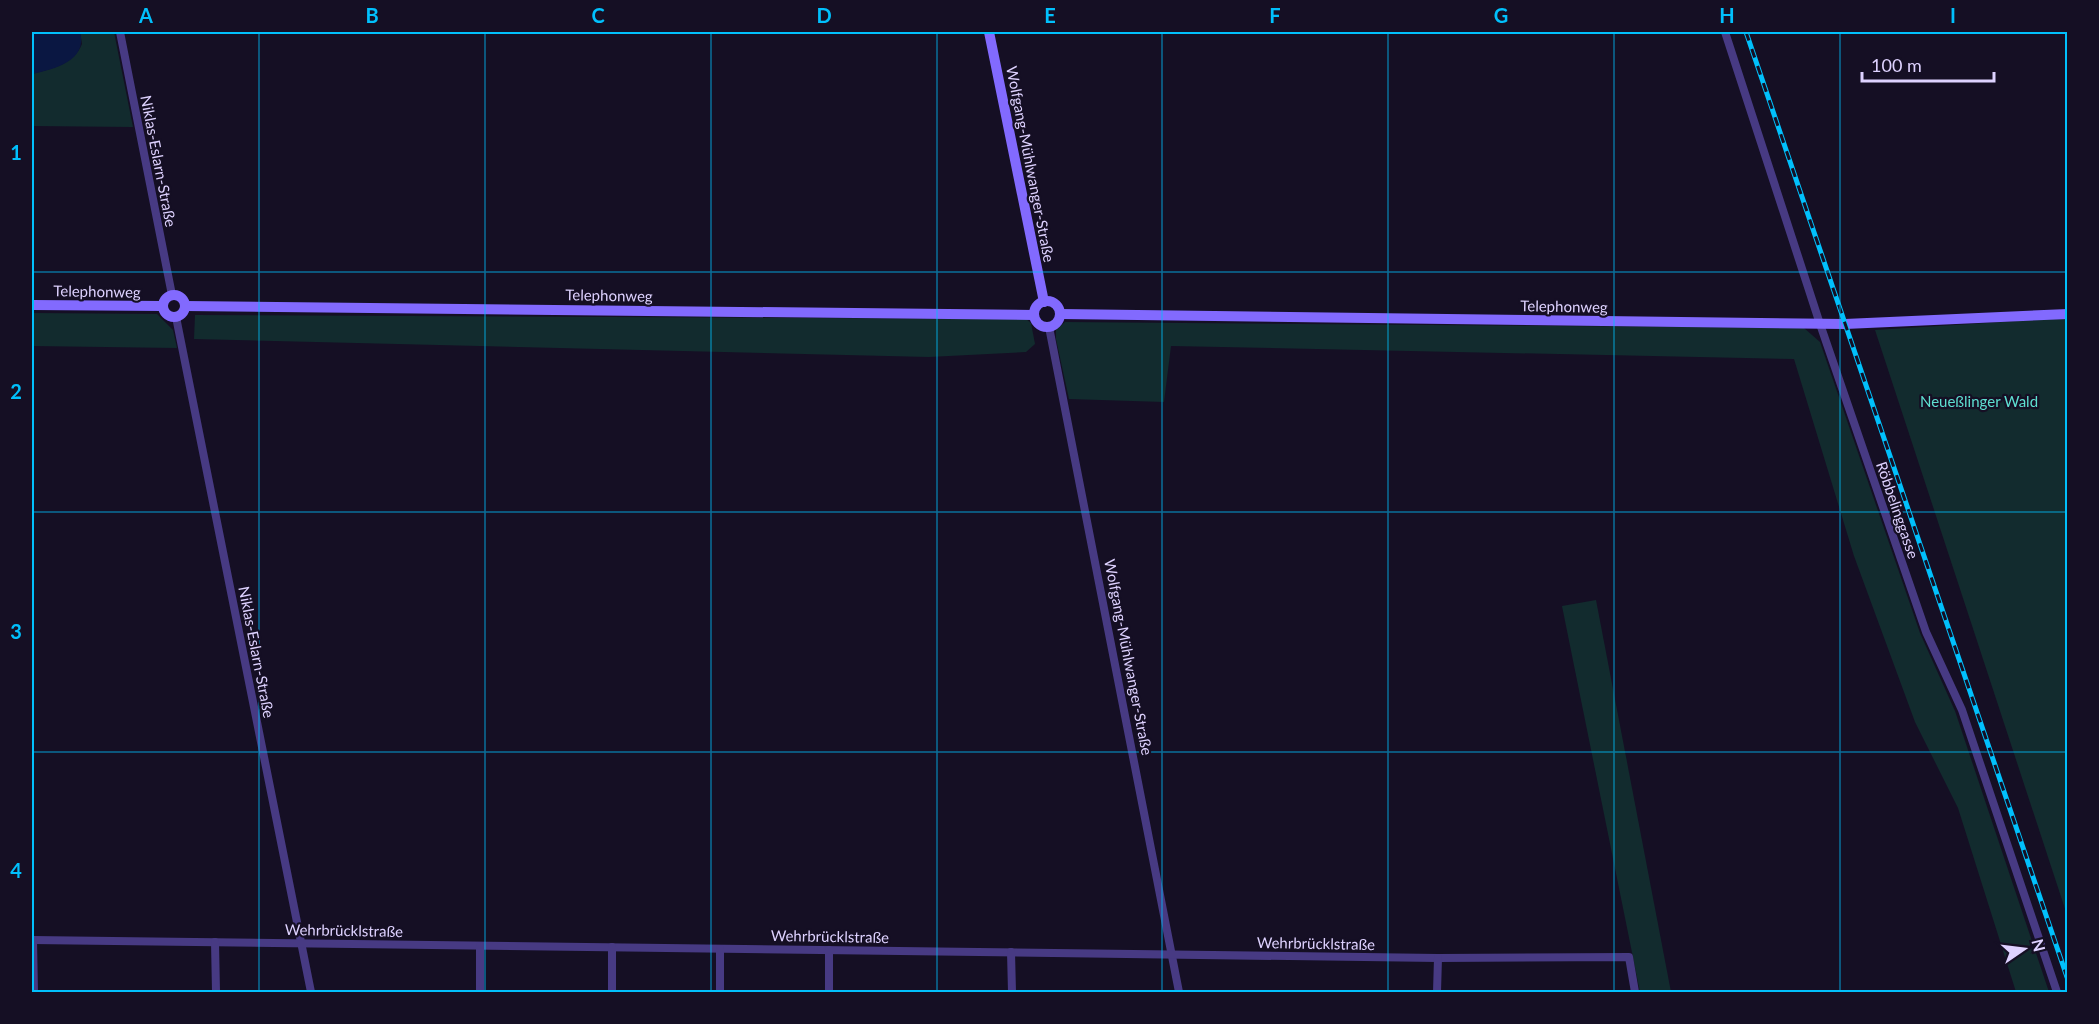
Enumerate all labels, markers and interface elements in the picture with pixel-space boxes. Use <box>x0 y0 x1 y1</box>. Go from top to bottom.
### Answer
text: A <box>138 3 153 27</box>
text: B <box>365 3 379 27</box>
text: C <box>591 3 605 27</box>
text: D <box>816 3 832 27</box>
text: E <box>1044 3 1056 27</box>
text: F <box>1269 3 1281 27</box>
text: G <box>1494 3 1508 27</box>
text: H <box>1719 3 1735 27</box>
text: I <box>1950 3 1956 27</box>
scale bar <box>1862 45 1994 83</box>
text: 100 m <box>1871 54 1922 76</box>
street label: Wolfgang-Mühlwanger-Straße <box>1003 64 1059 264</box>
street label: Niklas-Eslarn-Straße <box>137 94 181 228</box>
text: 1 <box>10 140 22 164</box>
street label: Telephonweg <box>53 281 141 301</box>
street label: Telephonweg <box>565 285 653 305</box>
street label: Telephonweg <box>1520 296 1608 316</box>
text: 2 <box>10 379 22 403</box>
park label: Neueßlinger Wald <box>1920 392 2038 410</box>
street label: Röbbelinggasse <box>1873 459 1923 561</box>
street label: Wolfgang-Mühlwanger-Straße <box>1101 557 1157 757</box>
street label: Niklas-Eslarn-Straße <box>235 585 279 719</box>
text: 3 <box>10 619 22 643</box>
text: 4 <box>10 858 22 882</box>
north arrow <box>1994 919 2054 979</box>
street label: Wehrbrücklstraße <box>285 920 403 940</box>
street label: Wehrbrücklstraße <box>771 926 889 946</box>
street label: Wehrbrücklstraße <box>1257 933 1375 953</box>
text: N <box>2028 937 2050 954</box>

